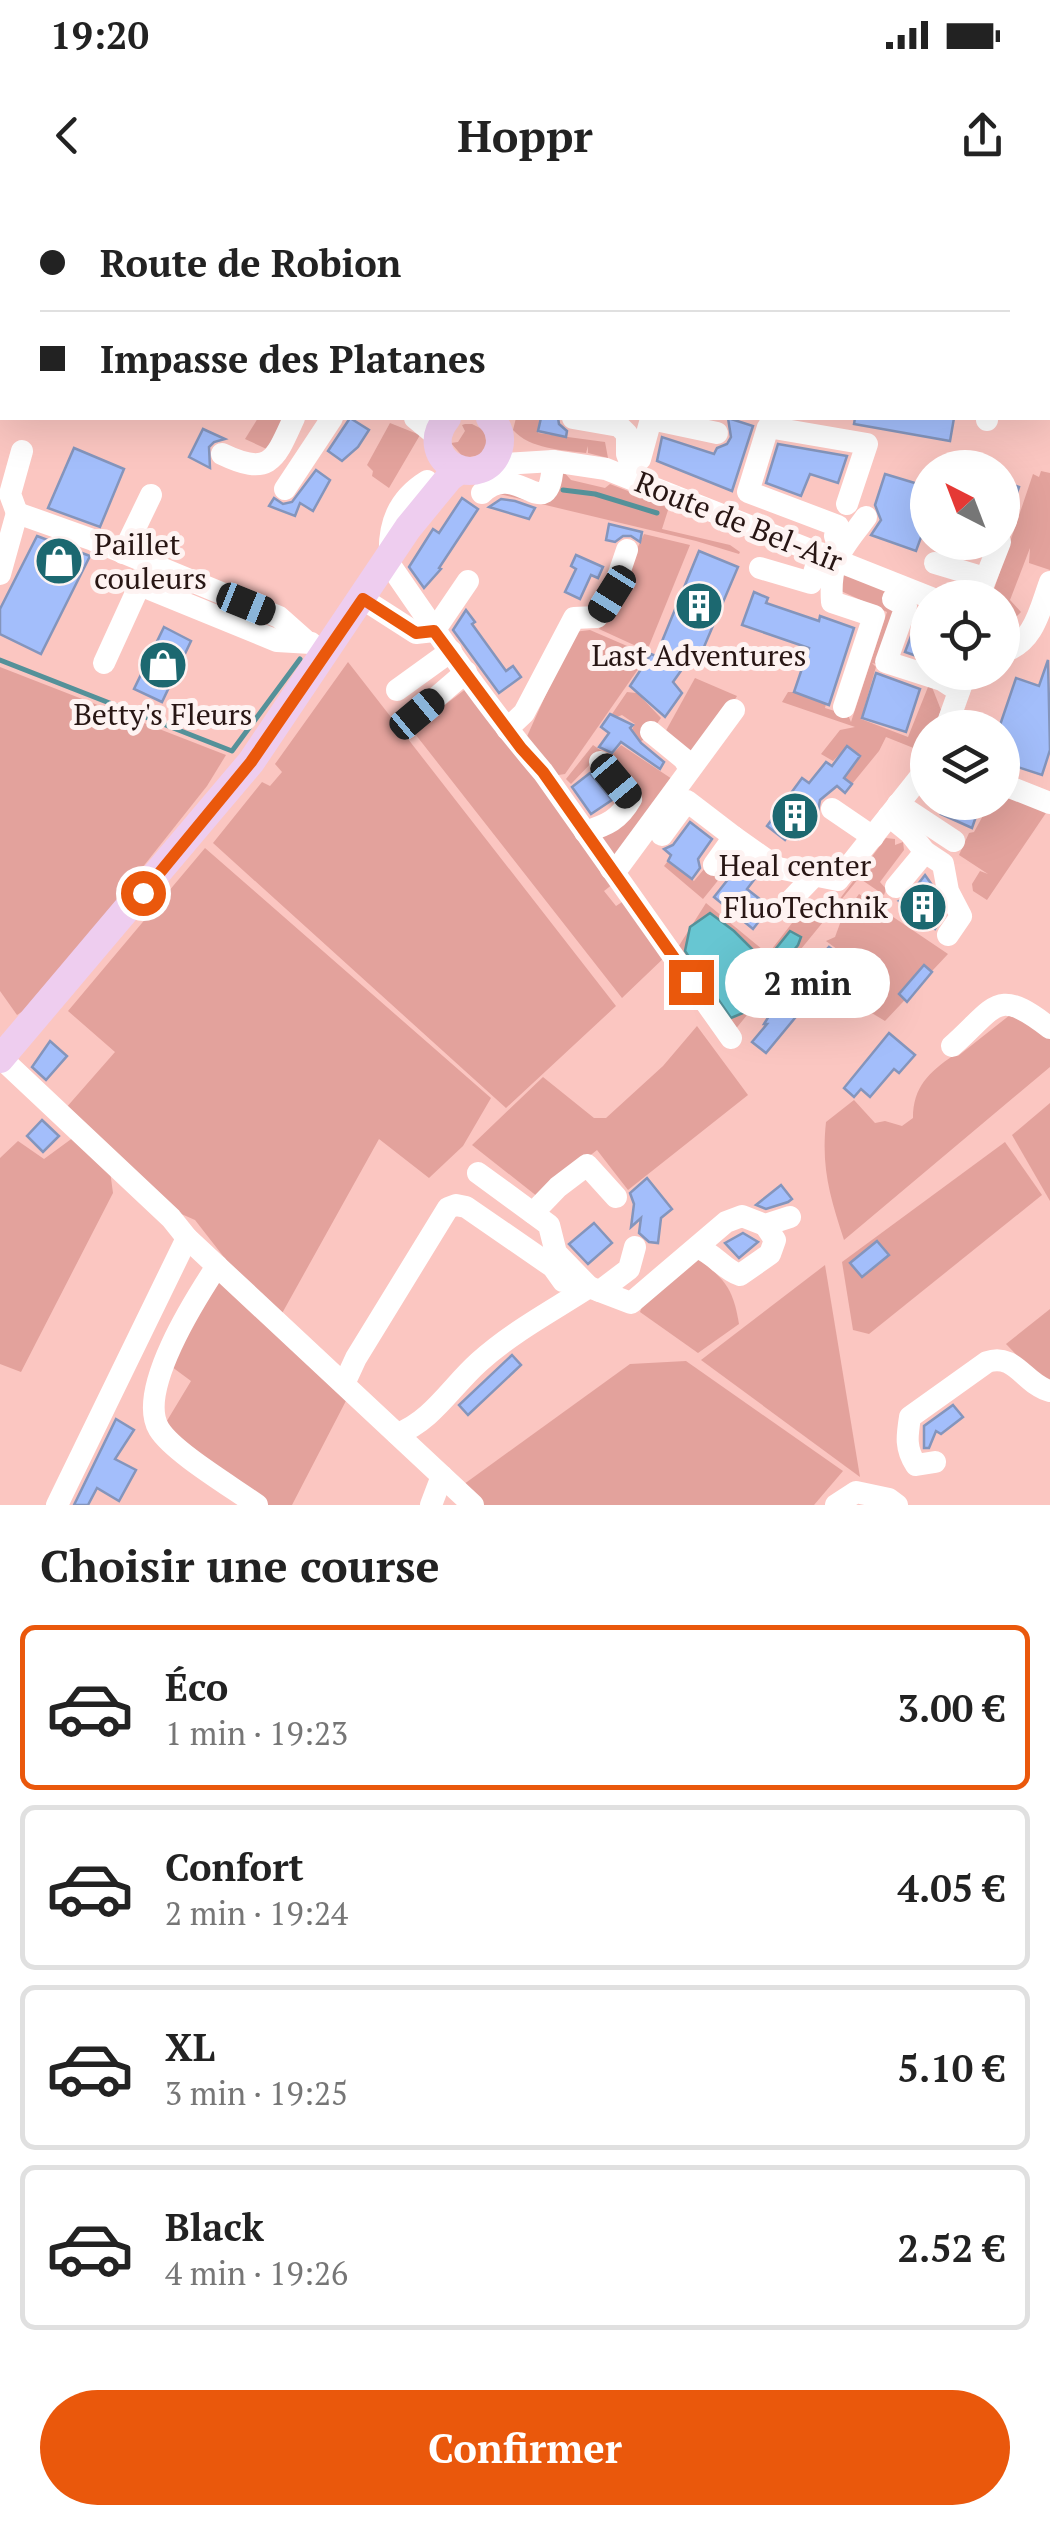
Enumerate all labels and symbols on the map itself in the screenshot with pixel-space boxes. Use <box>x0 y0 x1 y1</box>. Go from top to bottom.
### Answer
north arrow <box>910 450 1020 560</box>
street label: Route de Bel-Air <box>629 461 849 581</box>
place label: Paillet couleurs <box>94 524 207 598</box>
shop icon: Paillet couleurs <box>33 535 85 587</box>
car <box>583 561 641 627</box>
car <box>213 579 279 629</box>
building icon: Last Adventures <box>673 580 725 632</box>
place label: Last Adventures <box>591 635 807 675</box>
shop icon: Betty's Fleurs <box>137 639 189 691</box>
car <box>384 683 450 745</box>
place label: Betty's Fleurs <box>73 694 253 734</box>
car <box>585 748 647 814</box>
building icon: Heal center <box>769 790 821 842</box>
place label: Heal center <box>719 845 872 885</box>
route start <box>121 871 166 916</box>
building icon: FluoTechnik <box>897 881 949 933</box>
place label: FluoTechnik <box>723 887 889 927</box>
callout: 2 min <box>726 947 891 1017</box>
route end <box>669 960 714 1005</box>

